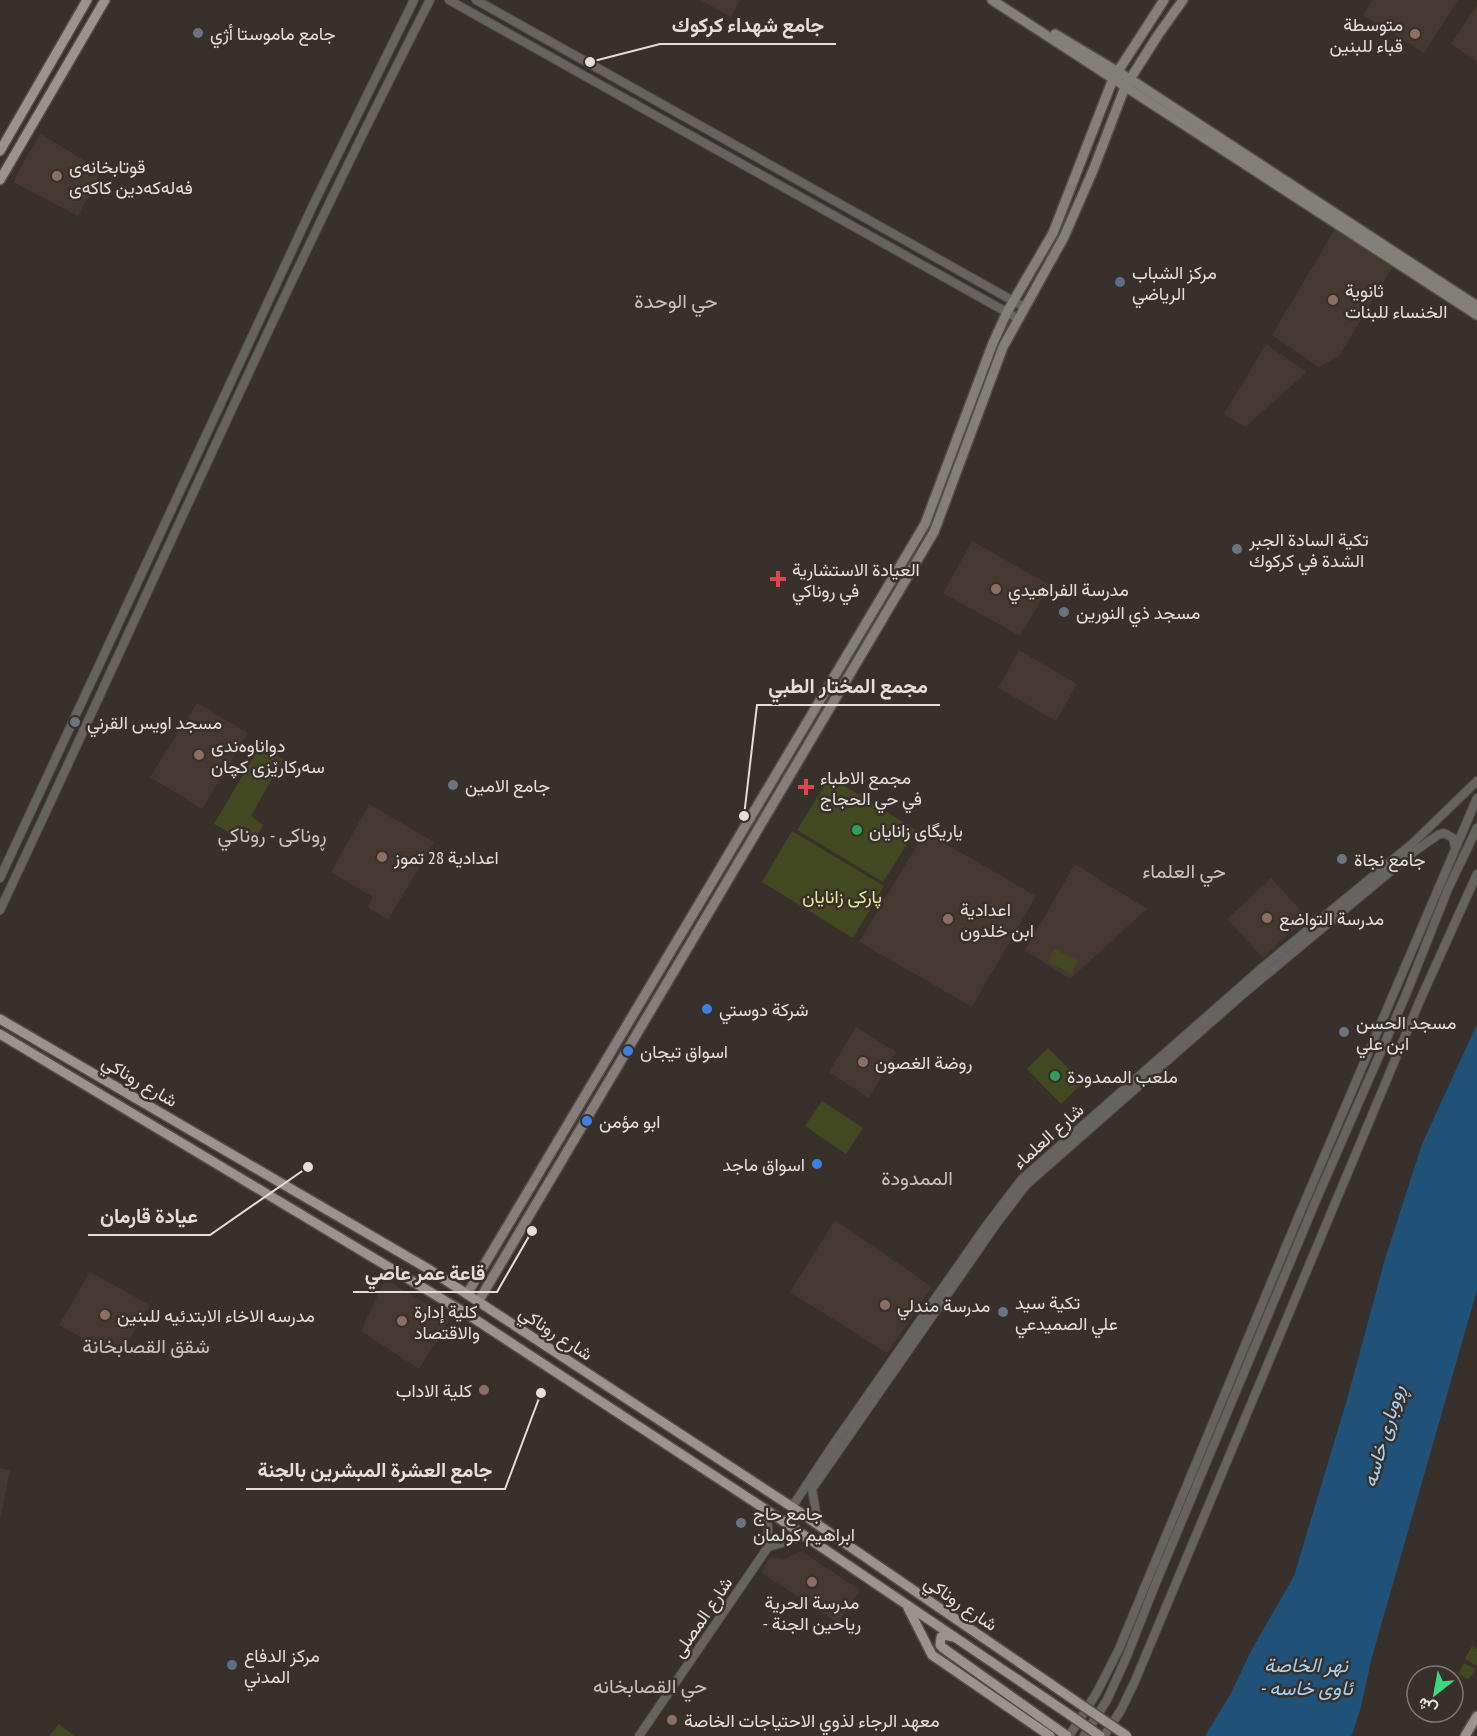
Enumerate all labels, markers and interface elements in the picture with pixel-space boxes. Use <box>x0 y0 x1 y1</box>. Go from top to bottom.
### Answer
callout: جامع شهداء كركوك <box>660 6 836 44</box>
text: جامع شهداء كركوك <box>672 12 824 39</box>
place label: متوسطة قباء للبنين <box>1329 13 1403 57</box>
place label: جامع ماموستا أژي <box>210 22 336 49</box>
marker: جامع ماموستا أژي <box>191 26 205 40</box>
marker: متوسطة قباء للبنين <box>1408 27 1422 41</box>
place label: قوتابخانەی فەلەکەدین کاکەی <box>69 155 193 199</box>
marker: قوتابخانەی فەلەکەدین کاکەی <box>50 169 64 183</box>
place label: مركز الشباب الرياضي <box>1132 261 1217 309</box>
marker: مركز الشباب الرياضي <box>1113 275 1127 289</box>
place label: ثانوية الخنساء للبنات <box>1345 279 1447 323</box>
district label: حي الوحدة <box>634 288 718 318</box>
marker: ثانوية الخنساء للبنات <box>1326 293 1340 307</box>
place label: تكية السادة الجبر الشدة في كركوك <box>1248 528 1369 576</box>
marker: تكية السادة الجبر الشدة في كركوك <box>1230 542 1244 556</box>
place label: العيادة الاستشارية في روناكي <box>792 558 920 606</box>
marker: العيادة الاستشارية في روناكي <box>769 570 787 588</box>
place label: مدرسة الفراهيدي <box>1008 578 1129 605</box>
marker: مدرسة الفراهيدي <box>989 582 1003 596</box>
place label: مسجد ذي النورين <box>1076 601 1200 628</box>
marker: مسجد ذي النورين <box>1057 605 1071 619</box>
callout: مجمع المختار الطبي <box>757 667 940 705</box>
text: مجمع المختار الطبي <box>768 673 928 703</box>
place label: مسجد اويس القرني <box>87 711 222 738</box>
marker: مسجد اويس القرني <box>68 715 82 729</box>
place label: دواناوەندى سەركارێزى كچان <box>211 734 325 779</box>
marker: دواناوەندى سەركارێزى كچان <box>192 748 206 762</box>
place label: مجمع الاطباء في حي الحجاج <box>820 766 922 814</box>
place label: جامع الامين <box>465 774 550 798</box>
marker: جامع الامين <box>446 778 460 792</box>
marker: مجمع الاطباء في حي الحجاج <box>797 778 815 796</box>
place label: یاریگای زانایان <box>869 819 963 842</box>
district label: ڕوناکی - روناكي <box>217 822 327 852</box>
marker: یاریگای زانایان <box>850 823 864 837</box>
place label: اعدادية 28 تموز <box>393 846 499 869</box>
place label: جامع نجاة <box>1354 848 1426 872</box>
marker: اعدادية 28 تموز <box>375 850 389 864</box>
marker: جامع نجاة <box>1335 852 1349 866</box>
district label: حي العلماء <box>1142 858 1226 888</box>
park label: پارکی زانایان <box>802 885 882 909</box>
place label: اعدادية ابن خلدون <box>960 898 1034 942</box>
place label: مدرسة التواضع <box>1279 907 1384 931</box>
marker: مدرسة التواضع <box>1260 911 1274 925</box>
marker: اعدادية ابن خلدون <box>941 912 955 926</box>
place label: شركة دوستي <box>719 998 809 1025</box>
marker: شركة دوستي <box>700 1002 714 1016</box>
place label: مسجد الحسن ابن علي <box>1356 1011 1456 1059</box>
marker: مسجد الحسن ابن علي <box>1337 1025 1351 1039</box>
place label: اسواق تيجان <box>640 1040 728 1063</box>
marker: اسواق تيجان <box>621 1044 635 1058</box>
street label: شارع روناكي <box>96 1050 182 1115</box>
place label: روضة الغصون <box>875 1051 972 1074</box>
marker: روضة الغصون <box>856 1055 870 1069</box>
place label: ملعب الممدودة <box>1067 1065 1178 1088</box>
marker: ملعب الممدودة <box>1048 1069 1062 1083</box>
street label: شارع العلماء <box>1008 1098 1089 1175</box>
place label: ابو مؤمن <box>599 1110 661 1133</box>
marker: ابو مؤمن <box>580 1114 594 1128</box>
place label: اسواق ماجد <box>722 1153 805 1176</box>
marker: اسواق ماجد <box>810 1157 824 1171</box>
district label: الممدودة <box>881 1165 953 1191</box>
callout: عيادة قارمان <box>88 1197 210 1235</box>
text: عيادة قارمان <box>100 1203 198 1229</box>
callout: قاعة عمر عاصي <box>353 1254 497 1292</box>
text: قاعة عمر عاصي <box>365 1260 485 1290</box>
place label: تكية سيد علي الصميدعي <box>1015 1291 1118 1339</box>
place label: مدرسة مندلي <box>897 1294 990 1321</box>
marker: مدرسة مندلي <box>878 1298 892 1312</box>
place label: كلية إدارة والاقتصاد <box>414 1300 480 1344</box>
street label: شارع روناكي <box>513 1301 597 1369</box>
place label: مدرسه الاخاء الابتدئيه للبنين <box>117 1304 315 1327</box>
marker: تكية سيد علي الصميدعي <box>996 1305 1010 1319</box>
marker: مدرسه الاخاء الابتدئيه للبنين <box>98 1308 112 1322</box>
marker: كلية إدارة والاقتصاد <box>395 1314 409 1328</box>
district label: شقق القصابخانة <box>82 1333 210 1359</box>
place label: كلية الاداب <box>396 1379 472 1402</box>
water label: ڕووباری خاسە <box>1356 1382 1414 1491</box>
marker: كلية الاداب <box>477 1383 491 1397</box>
callout: جامع العشرة المبشرين بالجنة <box>246 1451 505 1489</box>
text: جامع العشرة المبشرين بالجنة <box>258 1457 492 1484</box>
place label: جامع حاج ابراهيم كولمان <box>753 1502 855 1547</box>
marker: جامع حاج ابراهيم كولمان <box>734 1516 748 1530</box>
street label: شارع روناكي <box>918 1570 1002 1639</box>
street label: شارع المصلى <box>667 1572 738 1662</box>
marker: مدرسة الحرية - رياحين الجنة <box>805 1575 819 1589</box>
place label: مدرسة الحرية - رياحين الجنة <box>763 1591 861 1635</box>
place label: مركز الدفاع المدني <box>244 1644 320 1692</box>
water label: نهر الخاصة - ئاوی خاسە <box>1259 1652 1354 1701</box>
marker: مركز الدفاع المدني <box>225 1658 239 1672</box>
north arrow <box>1405 1664 1465 1724</box>
district label: حي القصابخانه <box>593 1673 707 1703</box>
text: ش <box>1414 1693 1441 1720</box>
place label: معهد الرجاء لذوي الاحتياجات الخاصة <box>684 1709 940 1736</box>
marker: معهد الرجاء لذوي الاحتياجات الخاصة <box>665 1713 679 1727</box>

